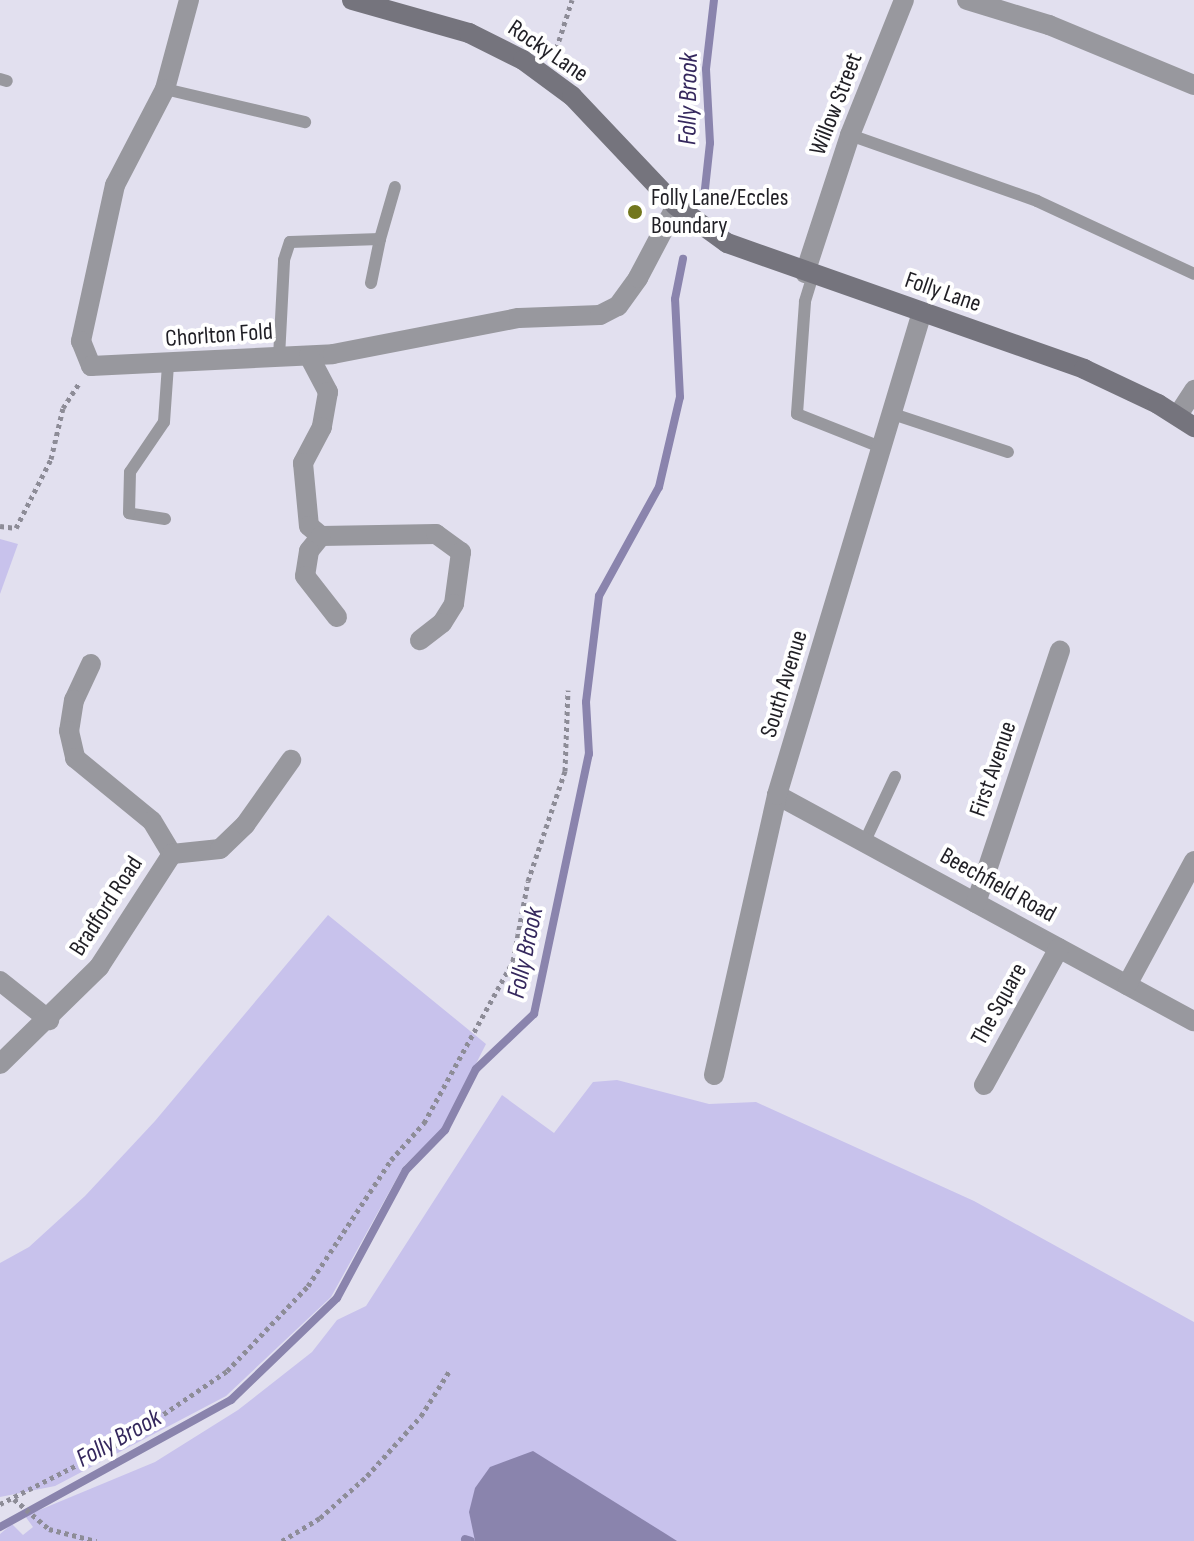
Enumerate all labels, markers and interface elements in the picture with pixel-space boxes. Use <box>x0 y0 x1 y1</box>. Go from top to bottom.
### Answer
street label: Rocky Lane <box>502 14 594 88</box>
street label: Willow Street <box>803 49 869 159</box>
water label: Folly Brook <box>673 53 705 145</box>
place label: Folly Lane/Eccles Boundary <box>651 184 788 240</box>
marker: Folly Lane/Eccles Boundary <box>626 203 644 221</box>
street label: Folly Lane <box>901 266 985 318</box>
street label: Chorlton Fold <box>164 317 274 353</box>
street label: South Avenue <box>754 627 814 741</box>
street label: First Avenue <box>963 718 1023 820</box>
street label: Beechfield Road <box>935 841 1061 929</box>
street label: Bradford Road <box>63 851 149 961</box>
water label: Folly Brook <box>501 905 551 1001</box>
street label: The Square <box>965 958 1033 1050</box>
water label: Folly Brook <box>71 1403 167 1475</box>

